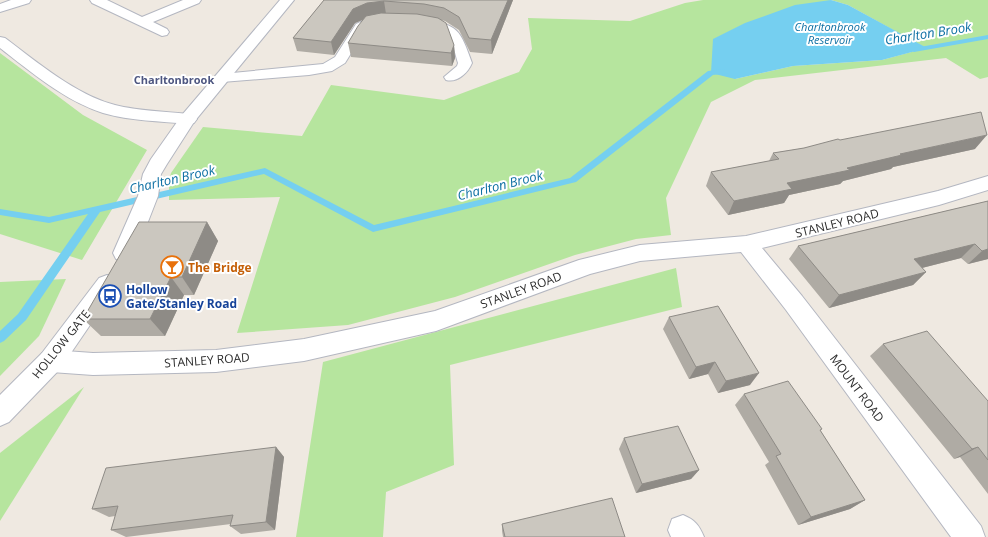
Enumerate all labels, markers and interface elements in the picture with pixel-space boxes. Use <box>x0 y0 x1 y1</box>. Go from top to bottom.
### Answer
water label: Charlton Brook <box>883 17 973 49</box>
water label: Charltonbrook Reservoir <box>795 19 866 47</box>
district label: Charltonbrook <box>134 72 214 87</box>
water label: Charlton Brook <box>127 160 217 198</box>
water label: Charlton Brook <box>455 166 545 204</box>
street label: STANLEY ROAD <box>793 204 881 242</box>
bar icon: The Bridge <box>159 254 185 280</box>
place label: The Bridge <box>188 259 252 276</box>
street label: STANLEY ROAD <box>478 267 564 313</box>
place label: Hollow Gate/Stanley Road <box>126 281 237 312</box>
bus stop icon: Hollow Gate/Stanley Road <box>97 283 123 309</box>
street label: HOLLOW GATE <box>28 306 94 382</box>
street label: STANLEY ROAD <box>164 349 250 371</box>
street label: MOUNT ROAD <box>826 351 888 425</box>

